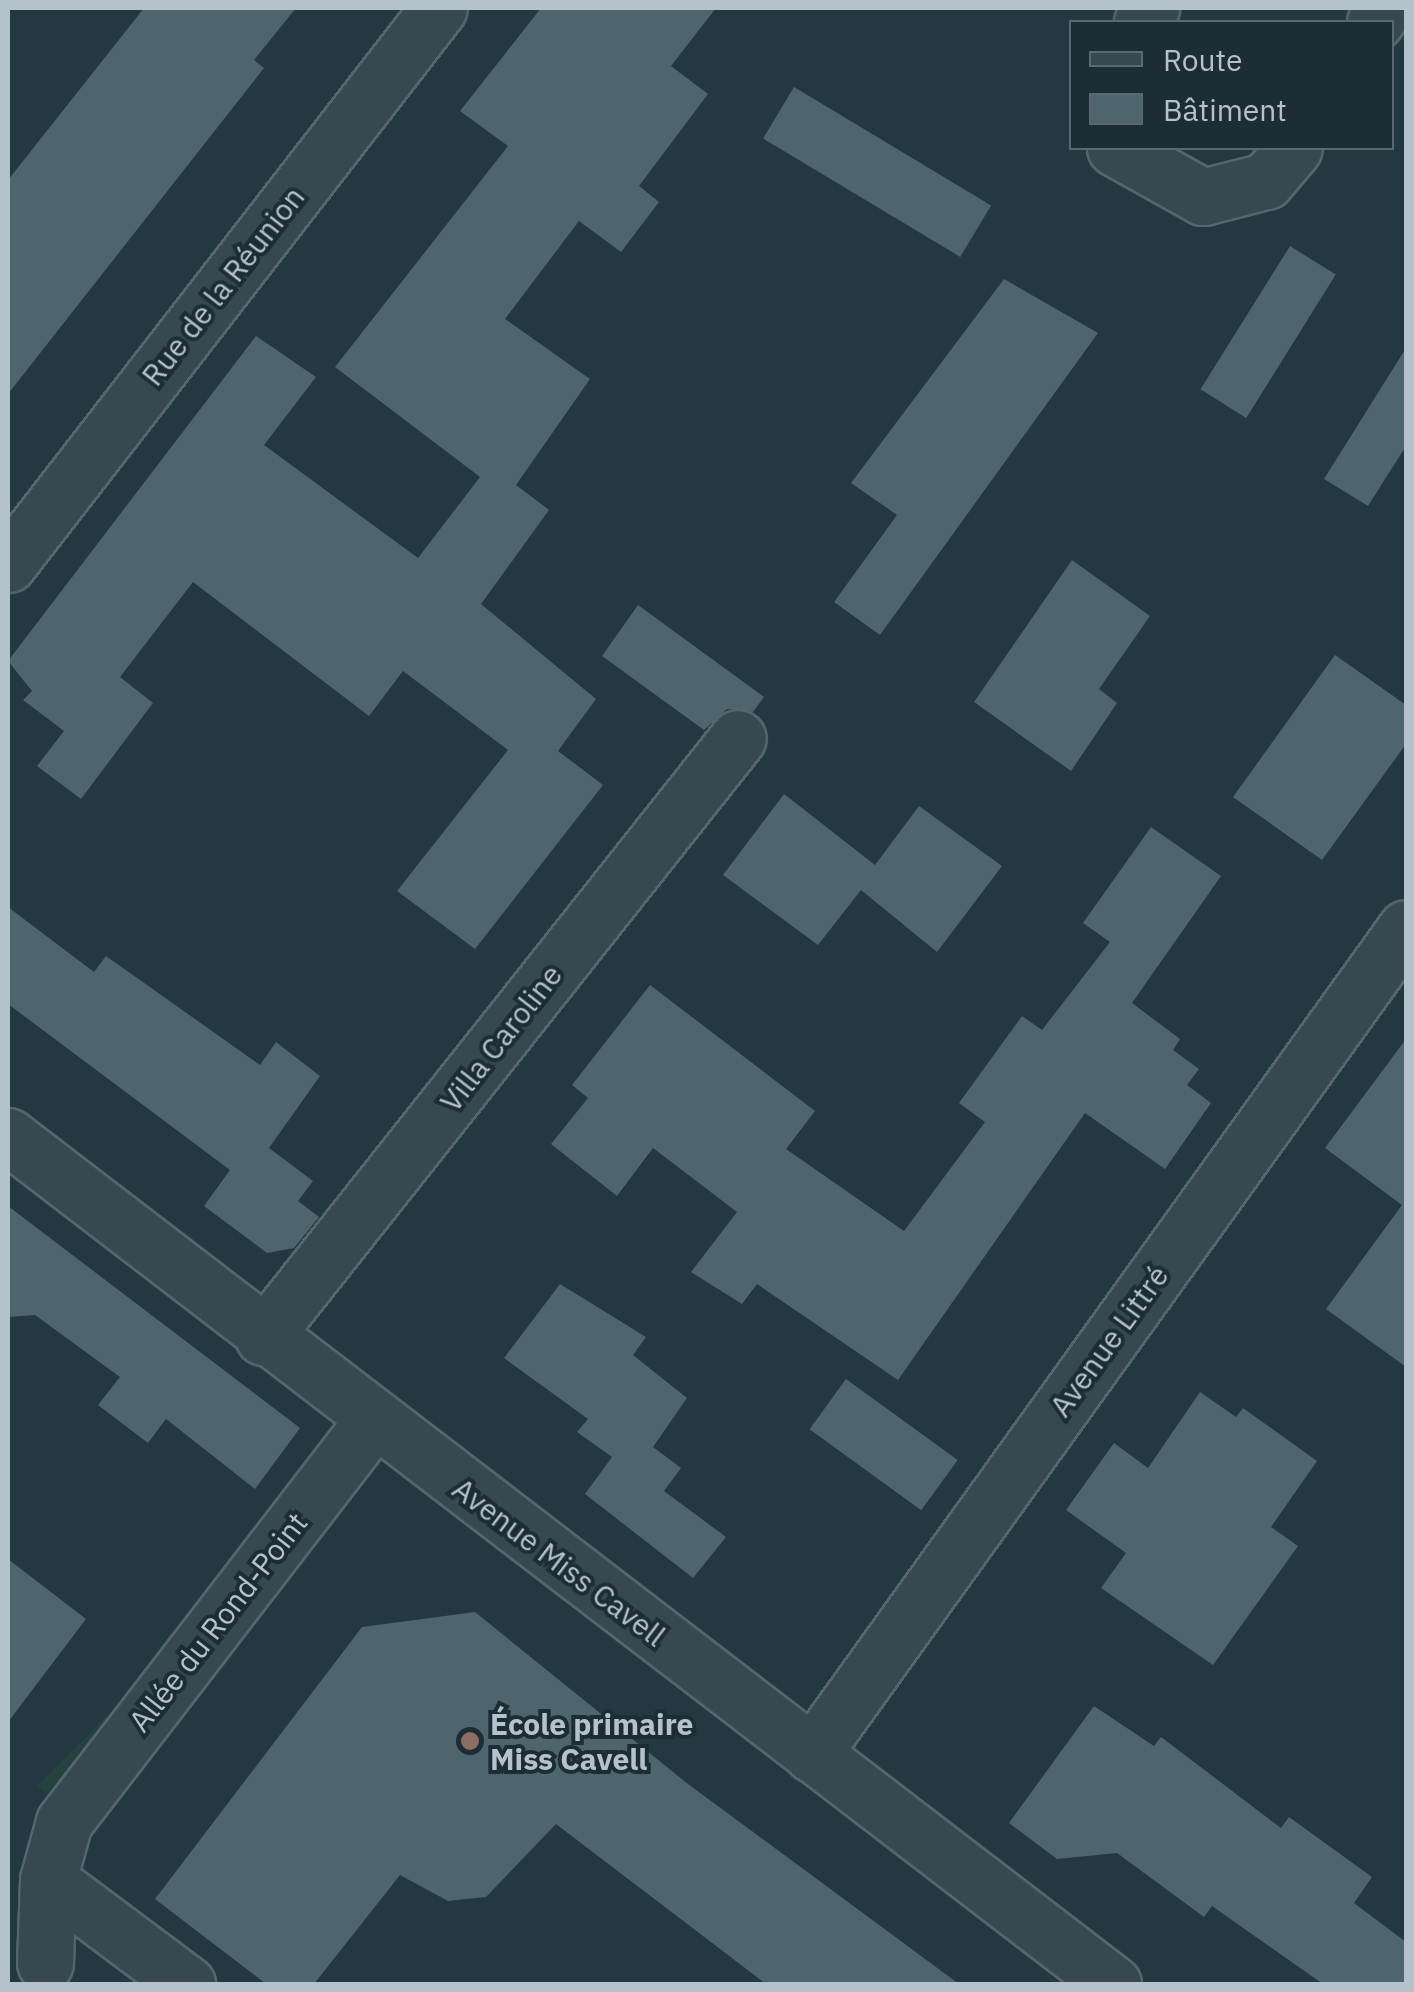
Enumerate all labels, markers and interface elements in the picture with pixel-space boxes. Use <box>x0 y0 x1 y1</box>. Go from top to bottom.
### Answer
legend <box>1069 20 1394 150</box>
text: Route <box>1163 40 1242 79</box>
text: Bâtiment <box>1163 90 1287 129</box>
street label: Rue de la Réunion <box>134 179 312 393</box>
street label: Villa Caroline <box>432 957 570 1119</box>
street label: Avenue Littré <box>1042 1258 1176 1424</box>
street label: Avenue Miss Cavell <box>446 1470 672 1654</box>
street label: Allée du Rond-Point <box>121 1505 315 1739</box>
place label: École primaire Miss Cavell <box>490 1706 693 1776</box>
marker: École primaire Miss Cavell <box>459 1730 481 1752</box>

